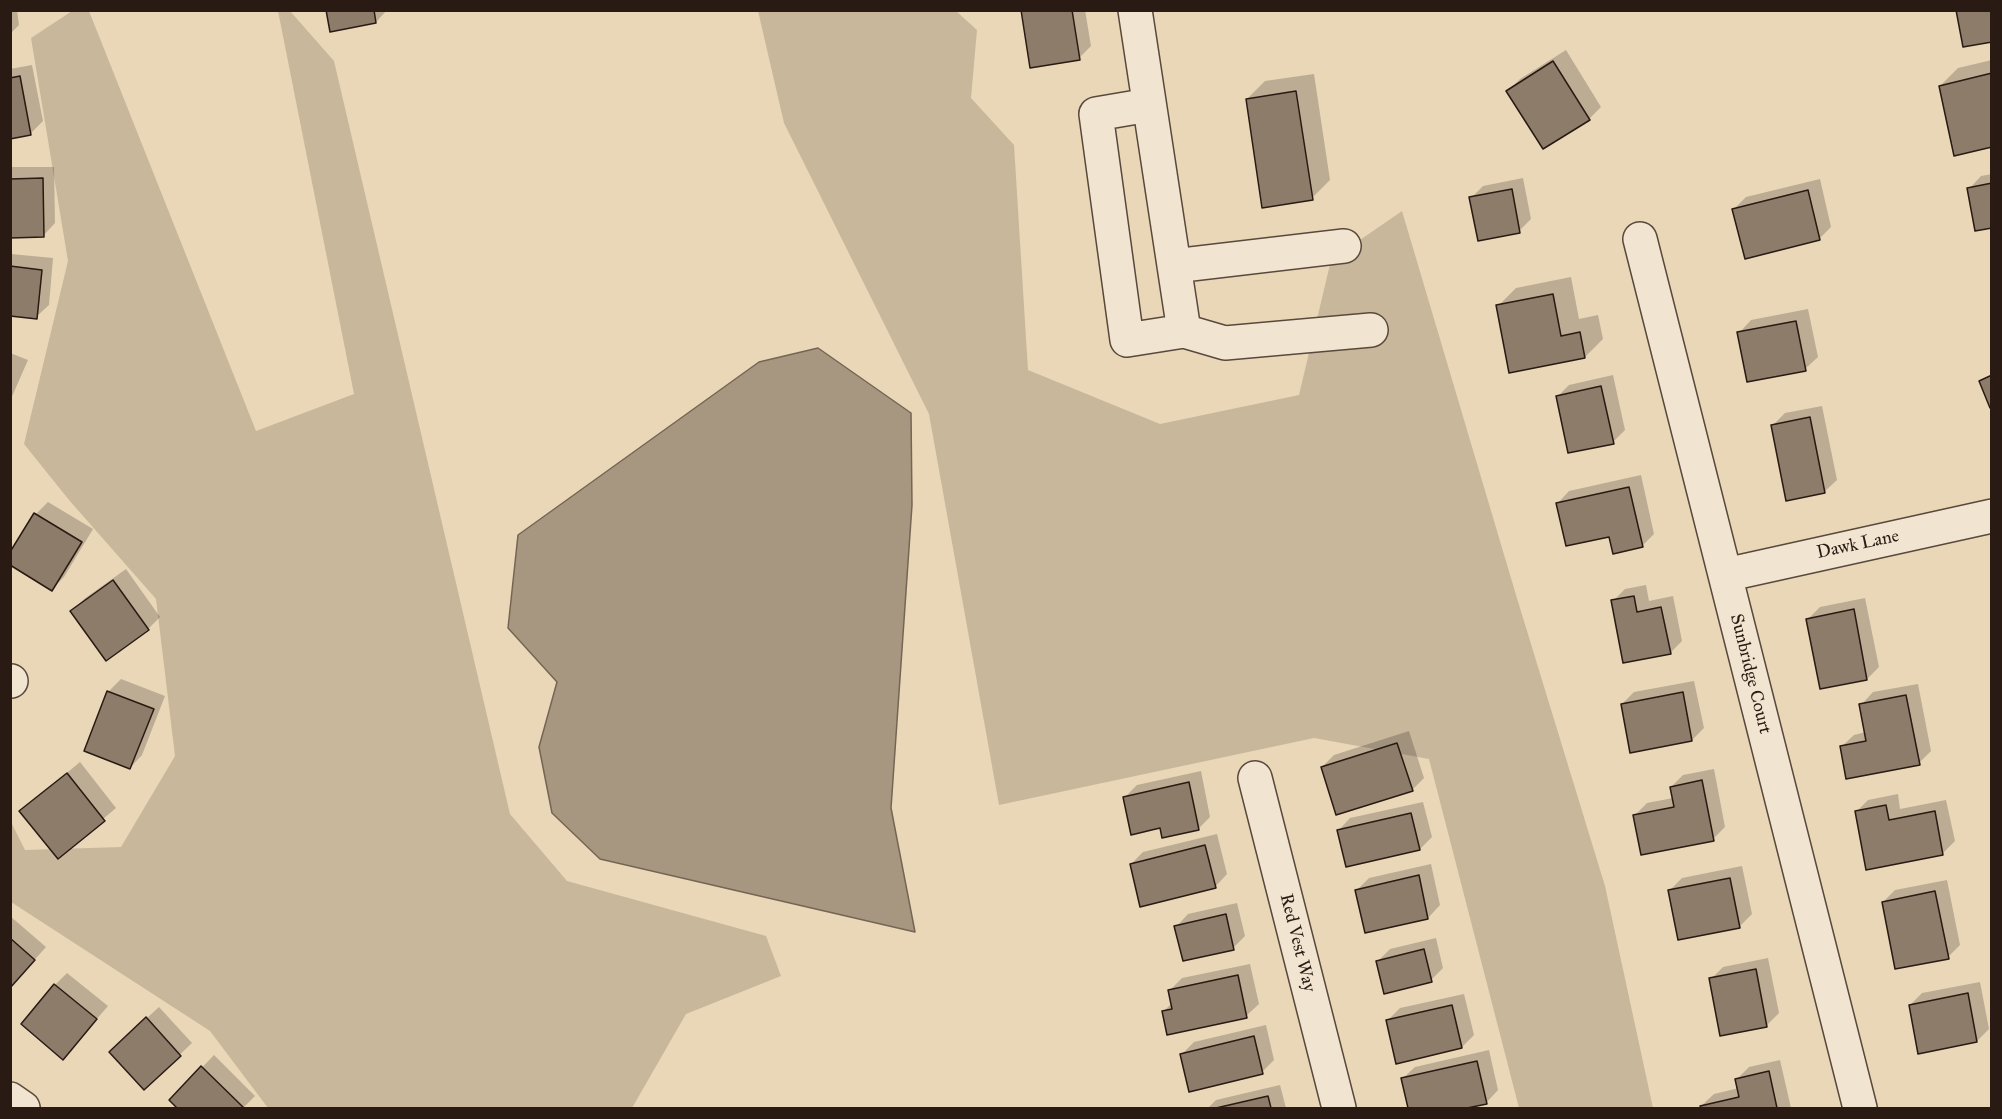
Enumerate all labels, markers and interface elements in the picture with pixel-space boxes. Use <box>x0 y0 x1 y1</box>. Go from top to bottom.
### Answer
street label: Dawk Lane <box>1815 526 1901 564</box>
street label: Sunbridge Court <box>1725 612 1775 736</box>
street label: Red Vest Way <box>1274 892 1320 994</box>

